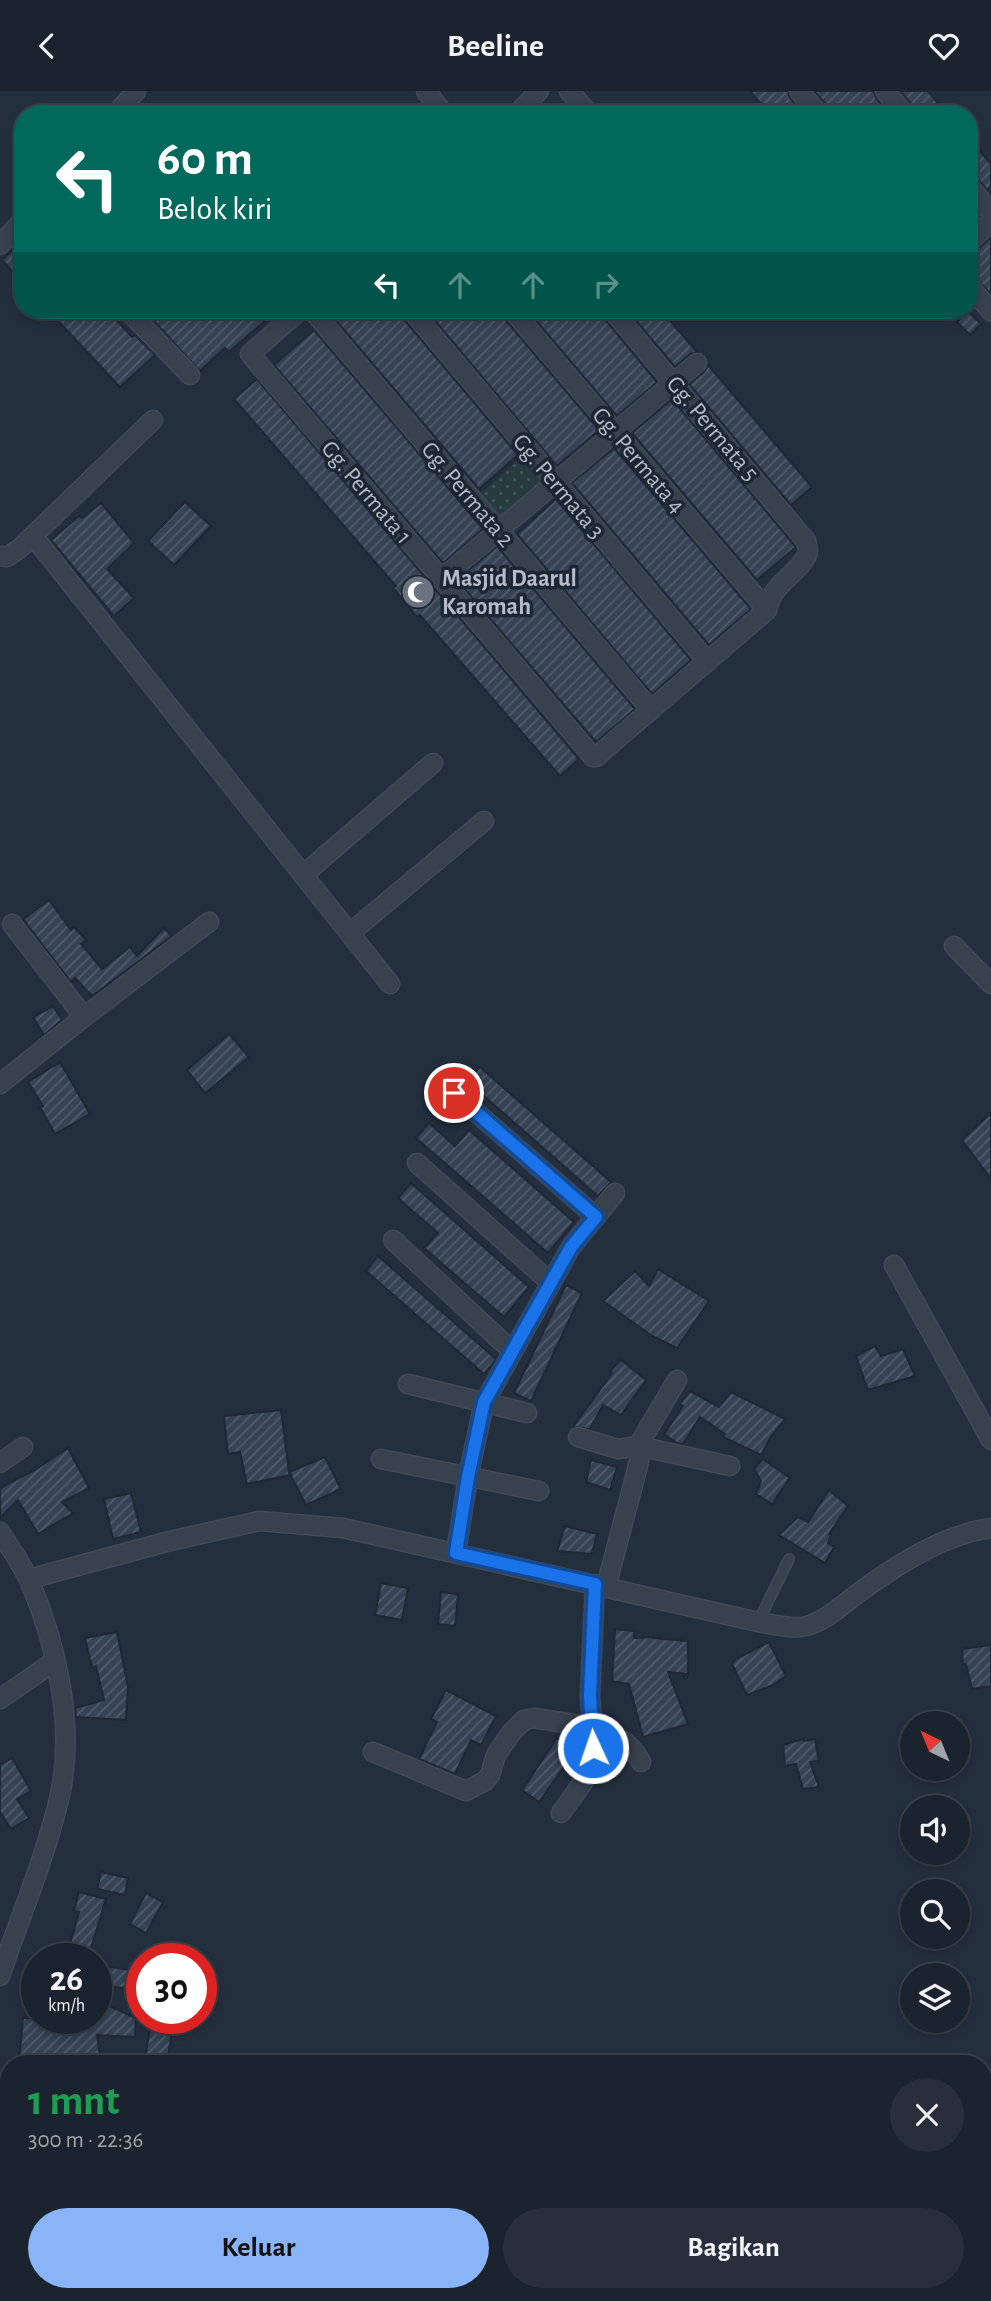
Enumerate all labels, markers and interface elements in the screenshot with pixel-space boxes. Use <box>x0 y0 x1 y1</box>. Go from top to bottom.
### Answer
icon: back <box>28 27 66 65</box>
icon: heart <box>925 27 963 65</box>
text: Beeline <box>447 30 544 62</box>
icon: left <box>42 133 133 224</box>
text: 60 m <box>157 135 253 184</box>
text: Belok kiri <box>157 193 273 225</box>
icon: left <box>368 266 406 304</box>
icon: ahead <box>441 266 479 304</box>
icon: ahead <box>514 266 552 304</box>
icon: right <box>587 266 625 304</box>
street label: Gg. Permata 5 <box>662 372 763 486</box>
street label: Gg. Permata 4 <box>587 403 689 518</box>
street label: Gg. Permata 3 <box>508 430 609 543</box>
street label: Gg. Permata 1 <box>316 436 416 549</box>
street label: Gg. Permata 2 <box>416 437 518 552</box>
place label: Masjid Daarul Karomah <box>442 567 577 619</box>
mosque icon: Masjid Daarul Karomah <box>399 573 437 611</box>
pin <box>424 1063 484 1123</box>
icon: arrive <box>435 1074 473 1112</box>
position arrow <box>556 1711 630 1785</box>
north arrow <box>900 1711 970 1781</box>
map controls <box>900 1711 970 2033</box>
button: sound <box>900 1795 970 1865</box>
button: search <box>900 1879 970 1949</box>
speed limit sign: 30 <box>126 1943 217 2034</box>
text: 26 <box>50 1962 83 1997</box>
button: layers <box>900 1963 970 2033</box>
text: km/h <box>48 1997 85 2015</box>
button: close <box>890 2078 964 2152</box>
text: 1 mnt <box>28 2080 120 2122</box>
text: 300 m · 22:36 <box>28 2129 143 2152</box>
button: Keluar <box>28 2208 489 2288</box>
button: Bagikan <box>503 2208 964 2288</box>

